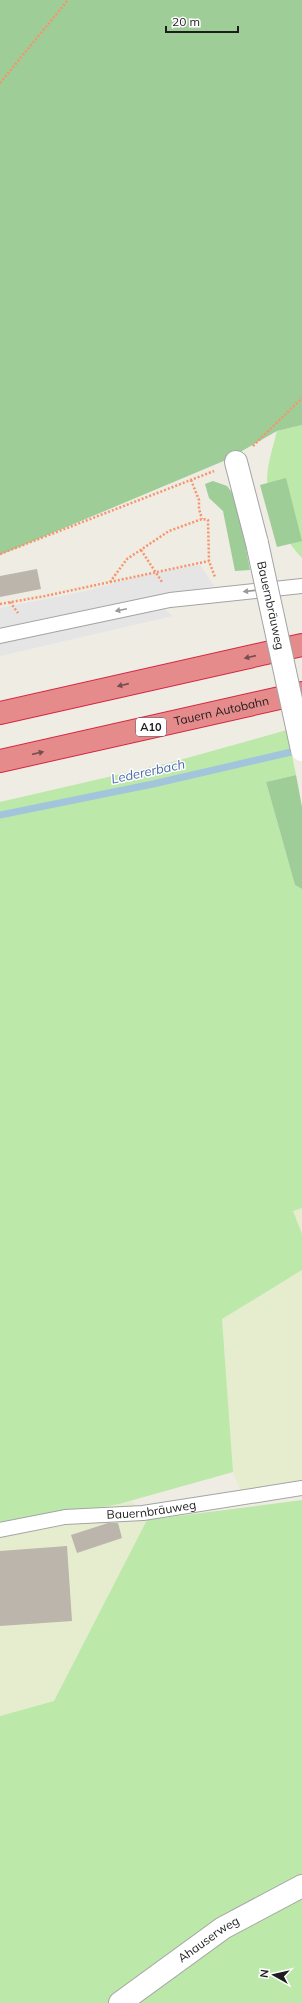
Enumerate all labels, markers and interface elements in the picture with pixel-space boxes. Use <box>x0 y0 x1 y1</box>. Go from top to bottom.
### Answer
scale bar <box>166 8 238 34</box>
text: 20 m <box>172 14 200 29</box>
street label: Bauernbräuweg <box>254 560 288 651</box>
one-way arrow <box>243 588 255 595</box>
one-way arrow <box>115 608 127 614</box>
one-way arrow <box>244 654 256 660</box>
one-way arrow <box>117 683 130 689</box>
street label: Tauern Autobahn <box>172 693 270 729</box>
road number: A10 <box>136 718 166 736</box>
one-way arrow <box>32 749 44 755</box>
water label: Ledererbach <box>110 755 186 787</box>
street label: Bauernbräuweg <box>106 1497 197 1522</box>
street label: Ahauserweg <box>175 1913 242 1965</box>
north arrow <box>254 1955 294 1995</box>
text: N <box>257 1969 272 1979</box>

